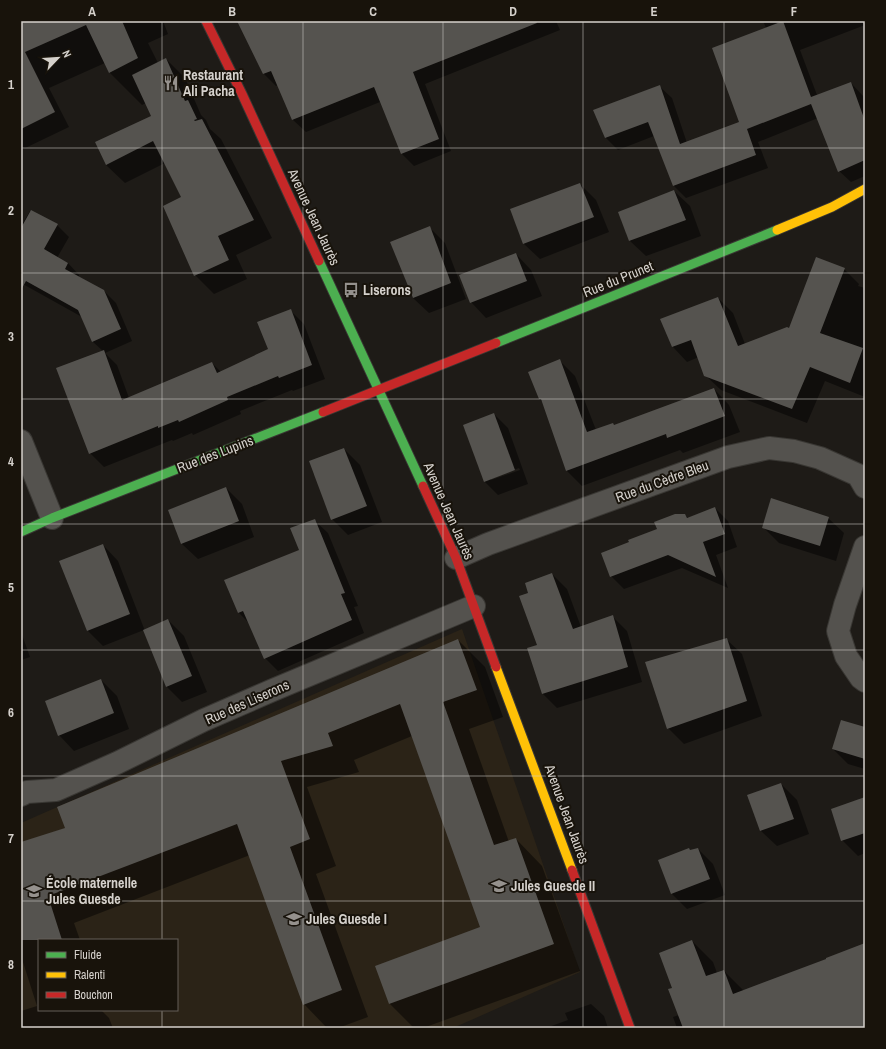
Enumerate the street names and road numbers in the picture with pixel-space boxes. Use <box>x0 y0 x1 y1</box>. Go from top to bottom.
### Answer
street label: Avenue Jean Jaurès <box>283 165 344 268</box>
street label: Rue du Prunet <box>580 257 656 301</box>
street label: Rue des Lupins <box>174 431 256 477</box>
street label: Rue du Cèdre Bleu <box>613 456 711 506</box>
street label: Avenue Jean Jaurès <box>419 459 479 563</box>
street label: Rue des Liserons <box>202 675 292 729</box>
street label: Avenue Jean Jaurès <box>540 761 593 866</box>

